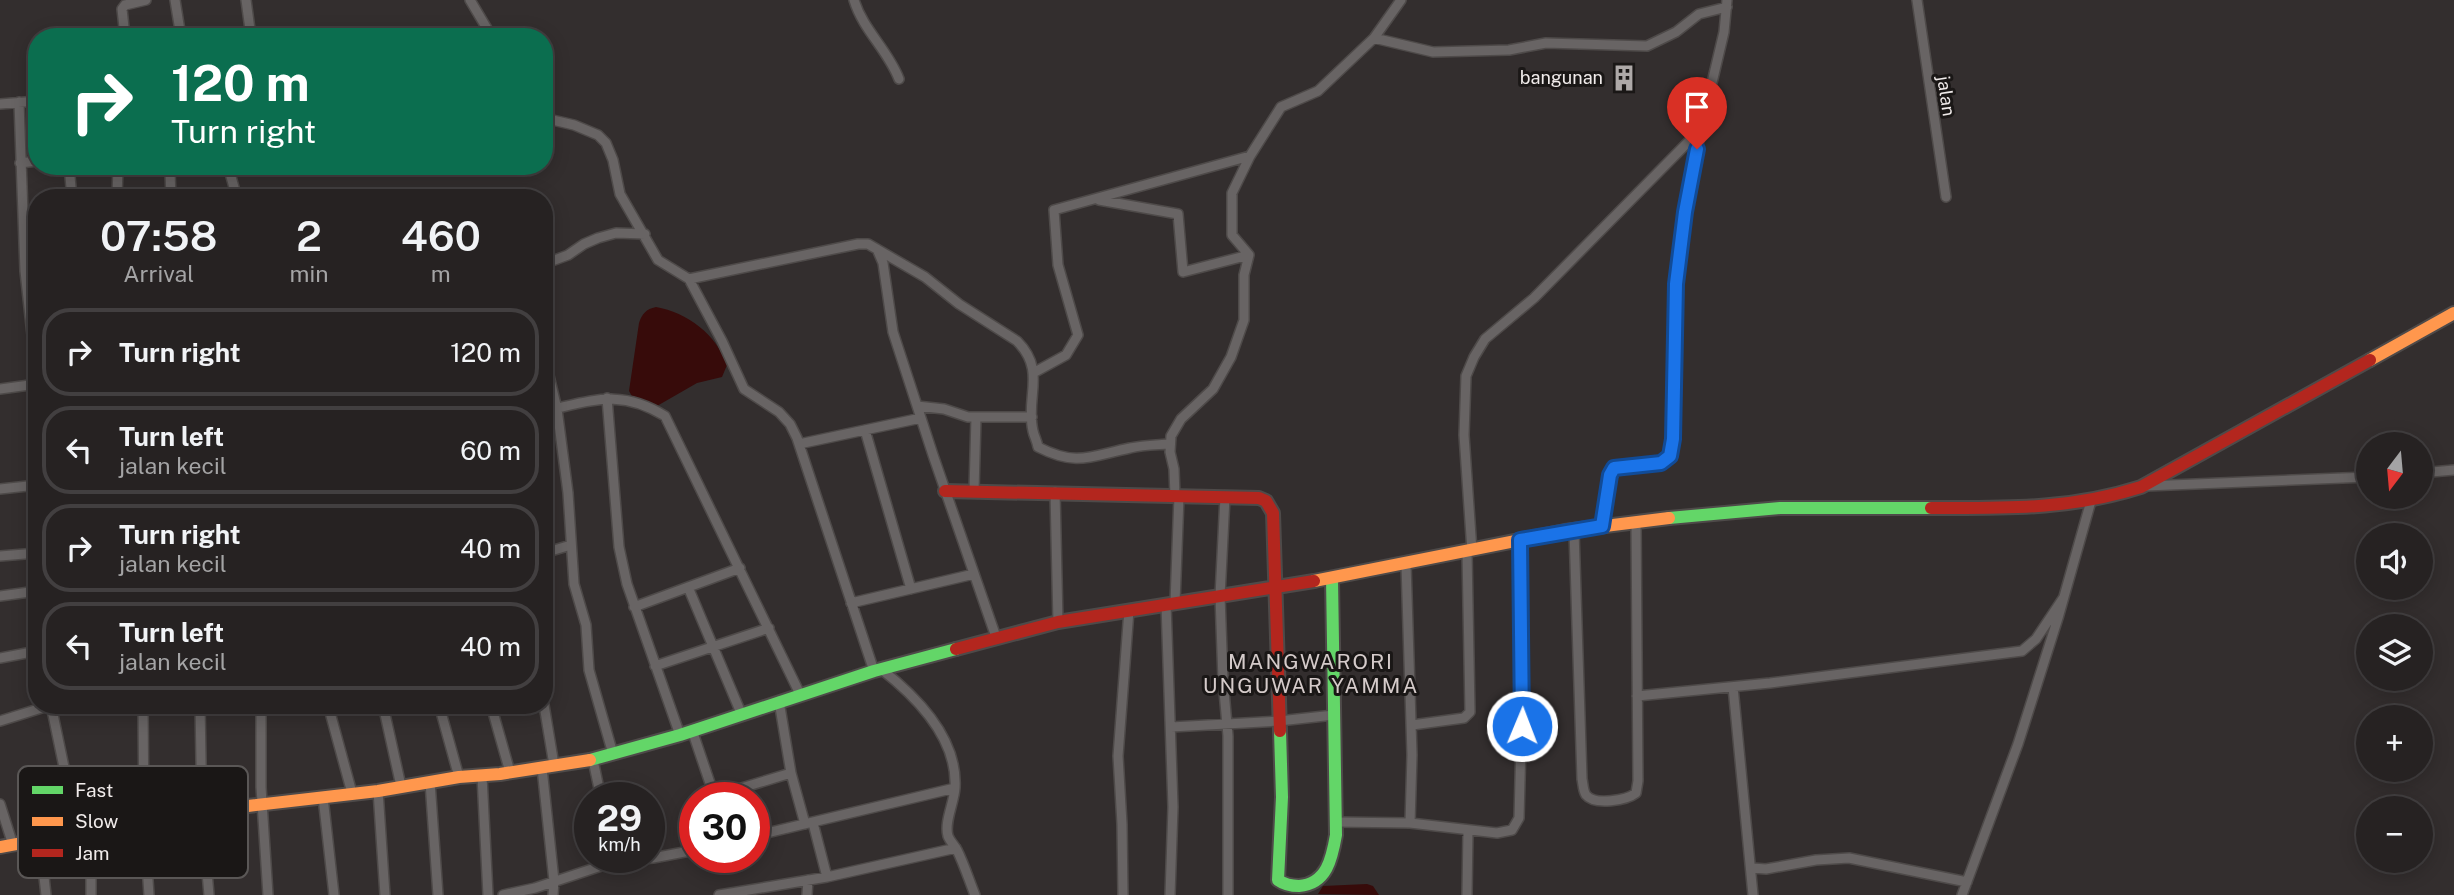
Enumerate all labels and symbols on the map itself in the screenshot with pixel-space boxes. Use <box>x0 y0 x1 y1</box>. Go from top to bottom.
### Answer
building icon: bangunan <box>1609 63 1639 93</box>
place label: bangunan <box>1520 67 1603 88</box>
street label: jalan <box>1933 73 1960 118</box>
pin <box>1667 77 1727 149</box>
north arrow <box>2356 432 2432 509</box>
district label: MANGWARORI UNGUWAR YAMMA <box>1203 649 1419 698</box>
position arrow <box>1485 689 1559 763</box>
legend <box>18 766 248 878</box>
text: Fast <box>75 779 113 801</box>
speed limit sign: 30 <box>679 782 770 873</box>
text: Slow <box>75 810 119 832</box>
text: Jam <box>75 842 109 864</box>

